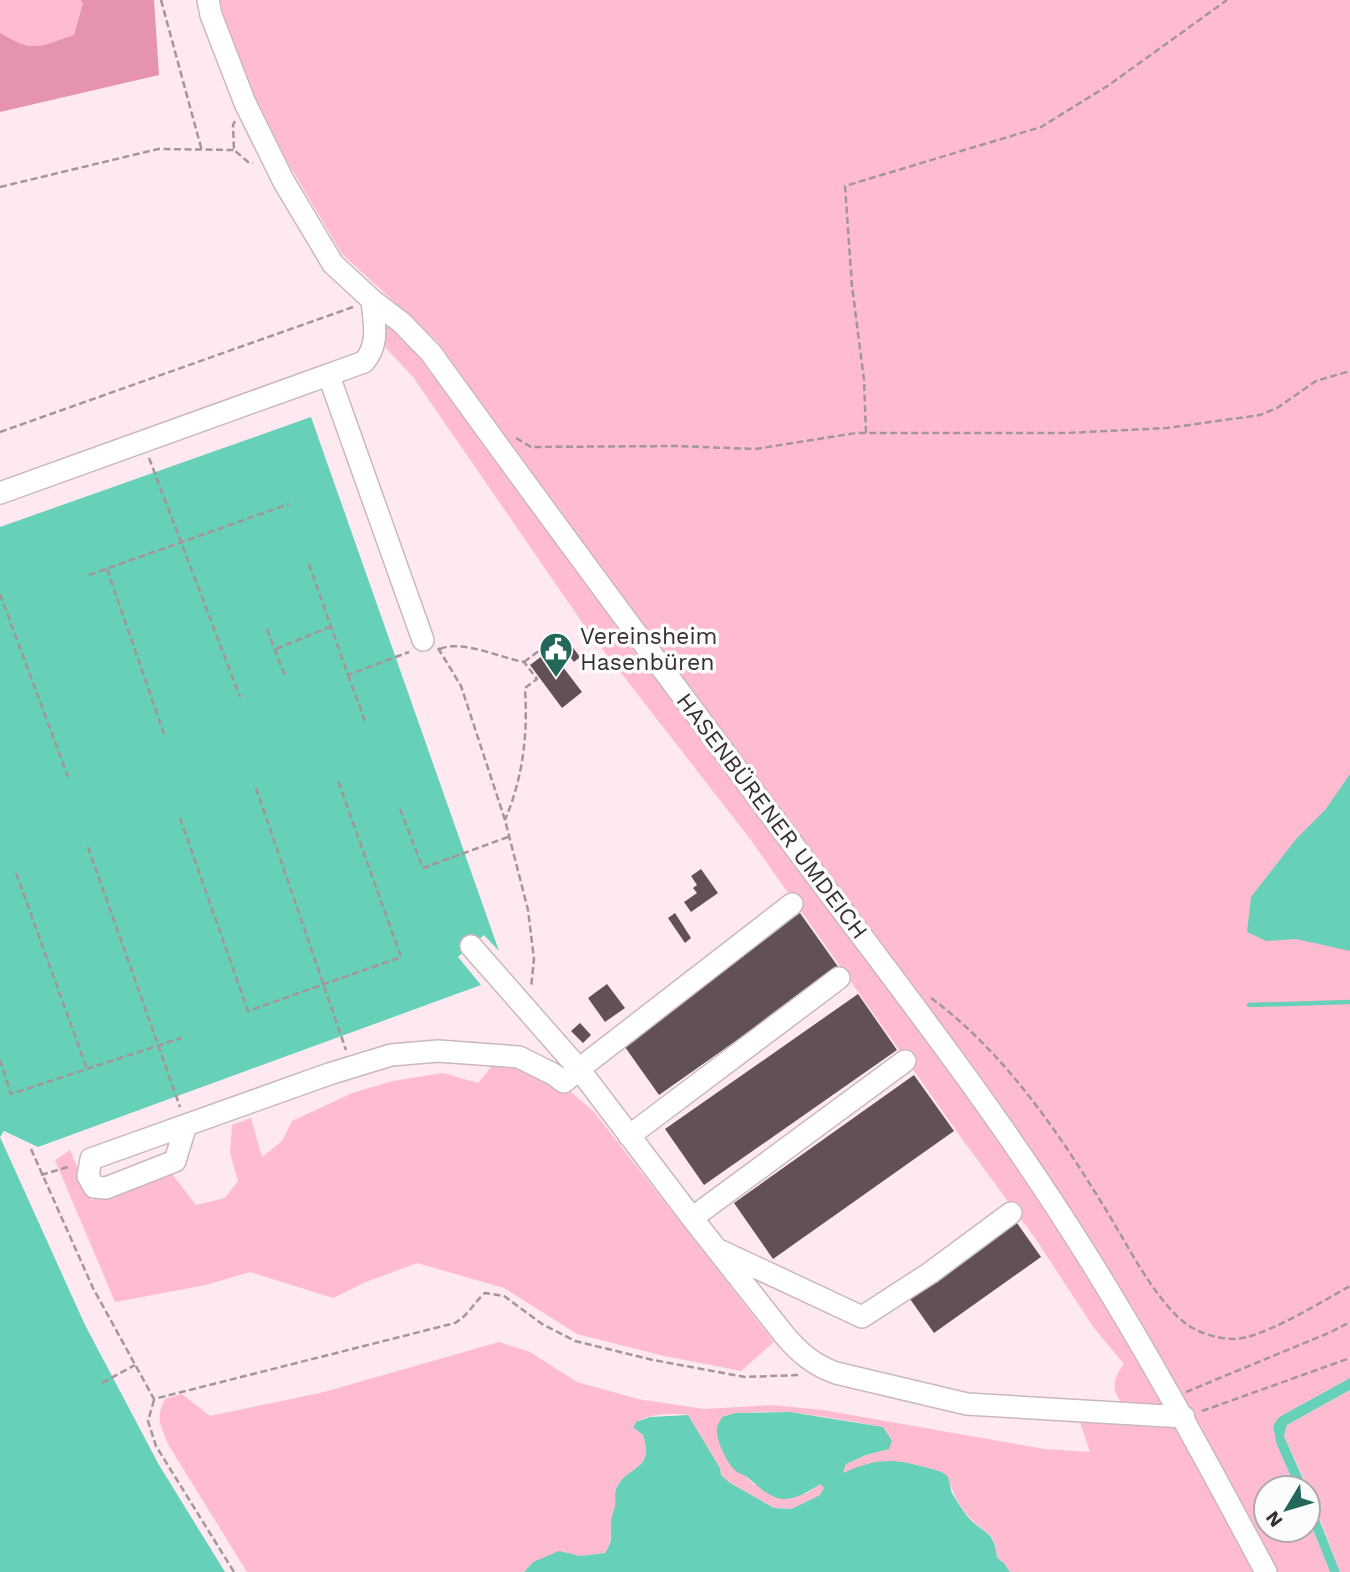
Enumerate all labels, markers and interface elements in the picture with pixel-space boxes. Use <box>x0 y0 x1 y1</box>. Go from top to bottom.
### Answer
place label: Vereinsheim Hasenbüren <box>580 623 717 676</box>
public building icon: Vereinsheim Hasenbüren <box>537 630 575 679</box>
street label: HASENBÜRENER UMDEICH <box>671 688 873 944</box>
north arrow <box>1252 1474 1322 1544</box>
text: N <box>1261 1507 1287 1532</box>

